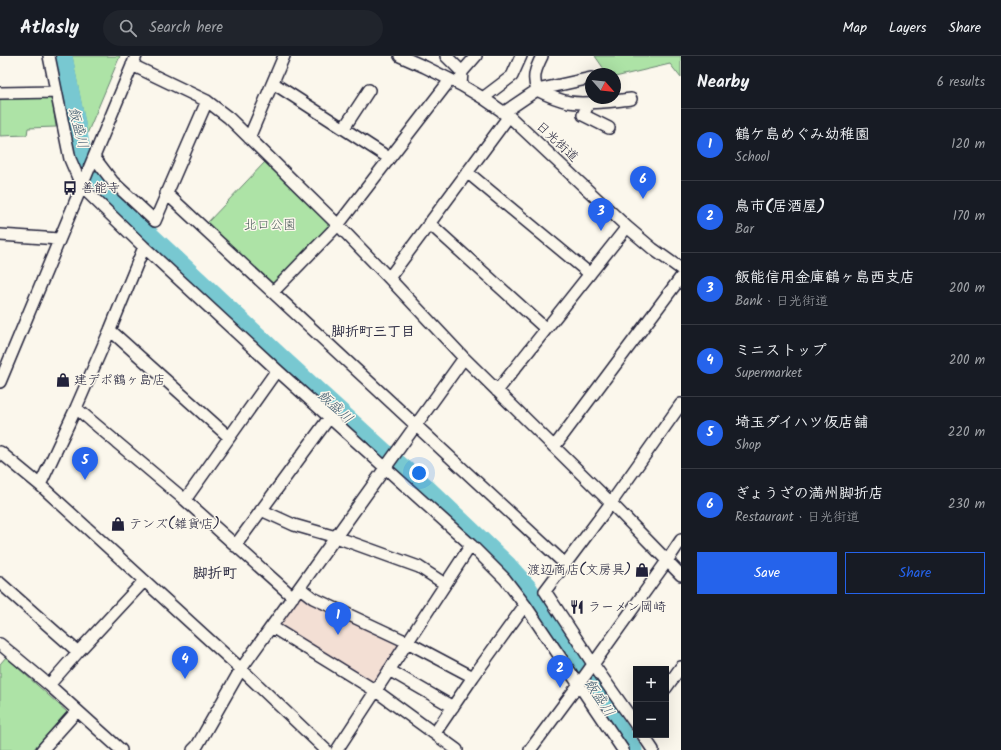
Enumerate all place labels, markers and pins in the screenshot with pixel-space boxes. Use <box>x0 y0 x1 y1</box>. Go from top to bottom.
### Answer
pin: 6 <box>630 166 656 199</box>
place label: 善能寺 <box>81 178 120 199</box>
bus stop icon: 善能寺 <box>62 180 78 196</box>
pin: 3 <box>588 198 614 231</box>
place label: 建デポ鶴ヶ島店 <box>74 370 165 391</box>
shop icon: 建デポ鶴ヶ島店 <box>55 372 71 388</box>
pin: 5 <box>72 447 98 480</box>
place label: テンズ(雑貨店) <box>129 514 220 535</box>
shop icon: テンズ(雑貨店) <box>110 516 126 532</box>
place label: 渡辺商店(文房具) <box>527 560 631 581</box>
shop icon: 渡辺商店(文房具) <box>634 562 650 578</box>
place label: ラーメン岡崎 <box>588 597 666 618</box>
restaurant icon: ラーメン岡崎 <box>569 599 585 615</box>
pin: 1 <box>325 602 351 635</box>
pin: 4 <box>172 646 198 679</box>
pin: 2 <box>547 655 573 688</box>

